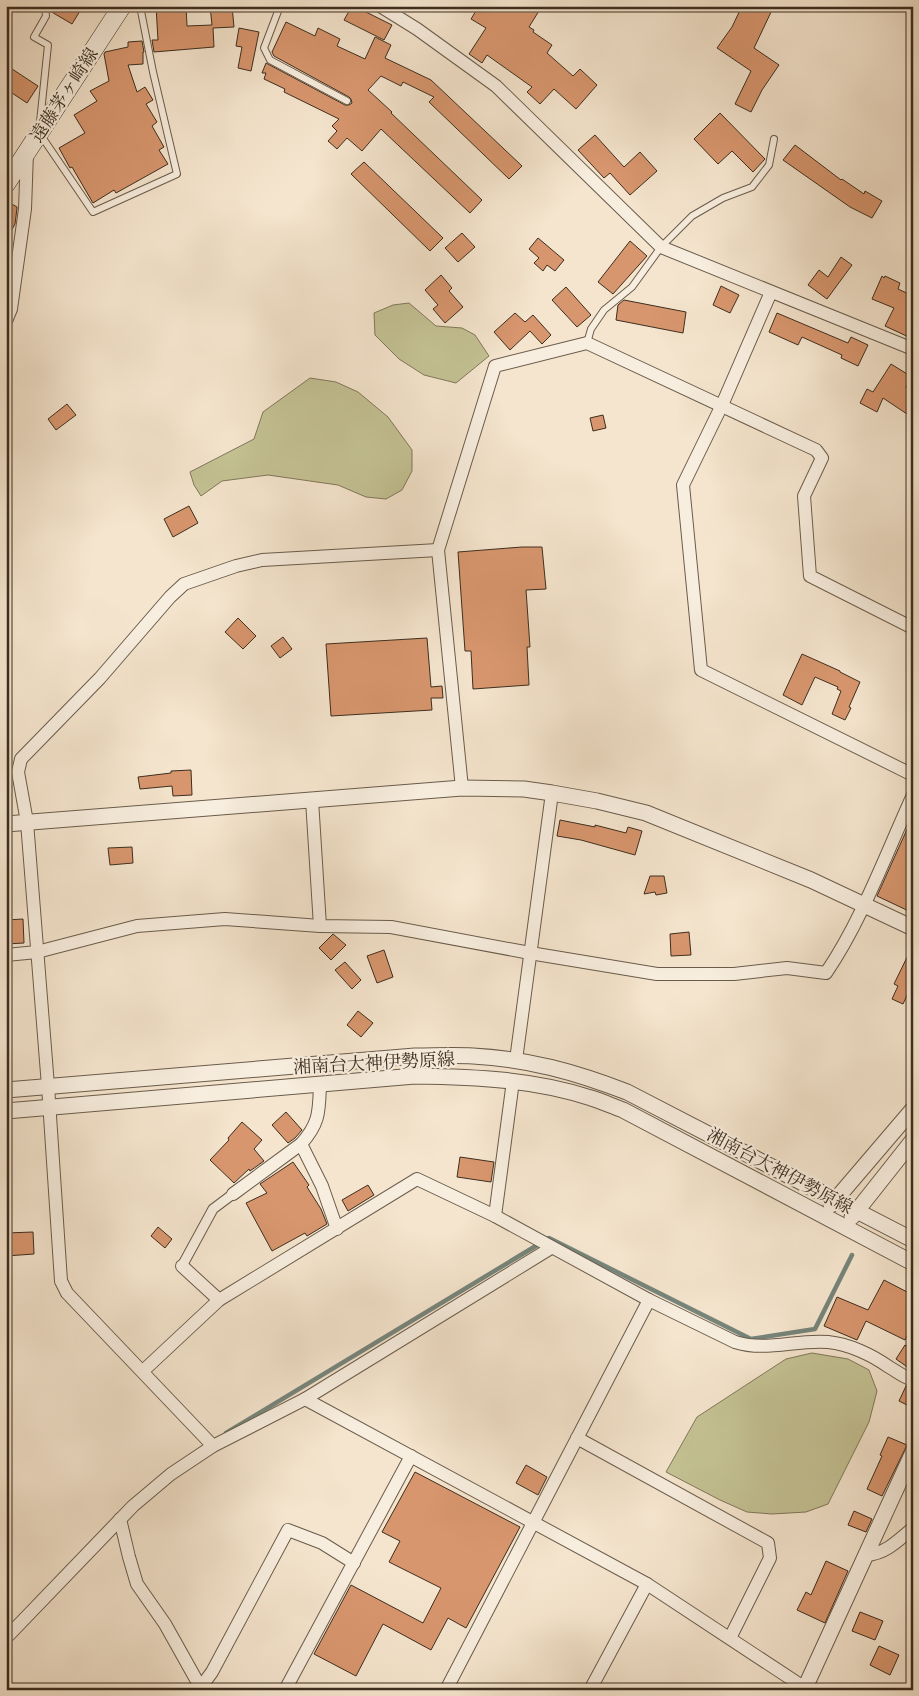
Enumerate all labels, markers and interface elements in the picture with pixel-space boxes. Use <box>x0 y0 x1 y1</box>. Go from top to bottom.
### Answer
street label: 遠藤茅ヶ崎線 <box>25 44 103 147</box>
street label: 湘南台大神伊勢原線 <box>293 1048 456 1079</box>
street label: 湘南台大神伊勢原線 <box>703 1123 857 1220</box>

